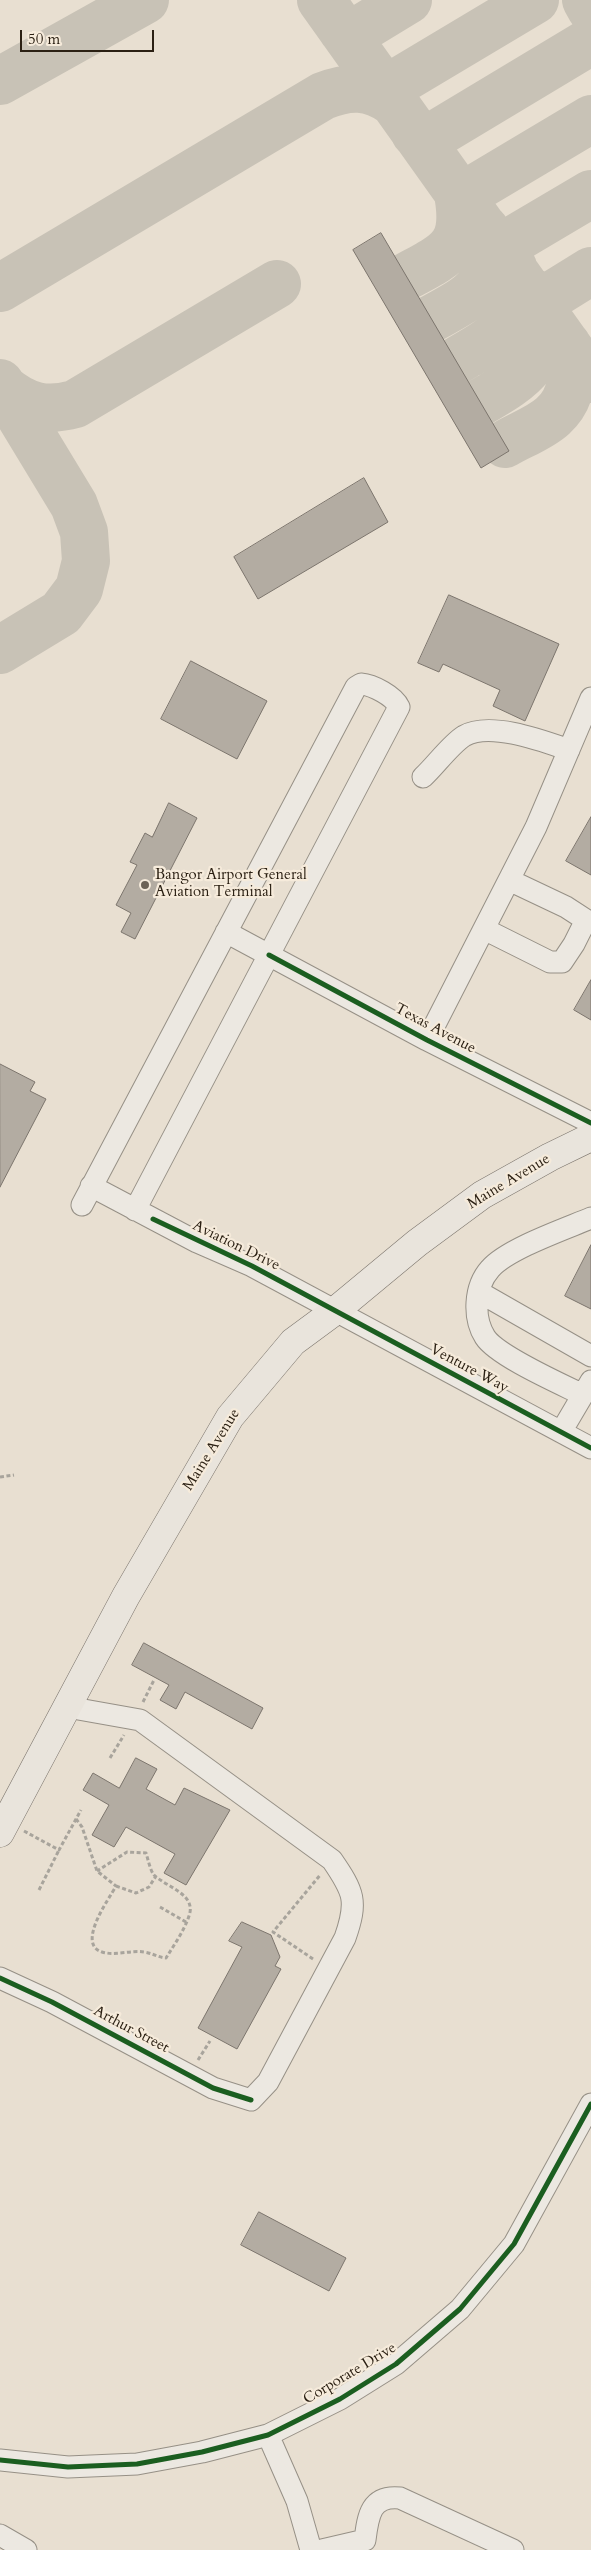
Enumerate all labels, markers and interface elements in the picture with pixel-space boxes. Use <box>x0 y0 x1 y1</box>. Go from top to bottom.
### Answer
scale bar <box>22 20 156 52</box>
text: 50 m <box>28 29 60 49</box>
place label: Bangor Airport General Aviation Terminal <box>155 867 307 902</box>
marker: Bangor Airport General Aviation Terminal <box>139 879 151 891</box>
street label: Texas Avenue <box>391 1000 479 1058</box>
street label: Maine Avenue <box>465 1150 553 1214</box>
street label: Aviation Drive <box>189 1217 283 1275</box>
street label: Venture Way <box>427 1341 511 1397</box>
street label: Maine Avenue <box>180 1406 244 1494</box>
street label: Arthur Street <box>90 2003 172 2057</box>
street label: Corporate Drive <box>300 2339 400 2409</box>

